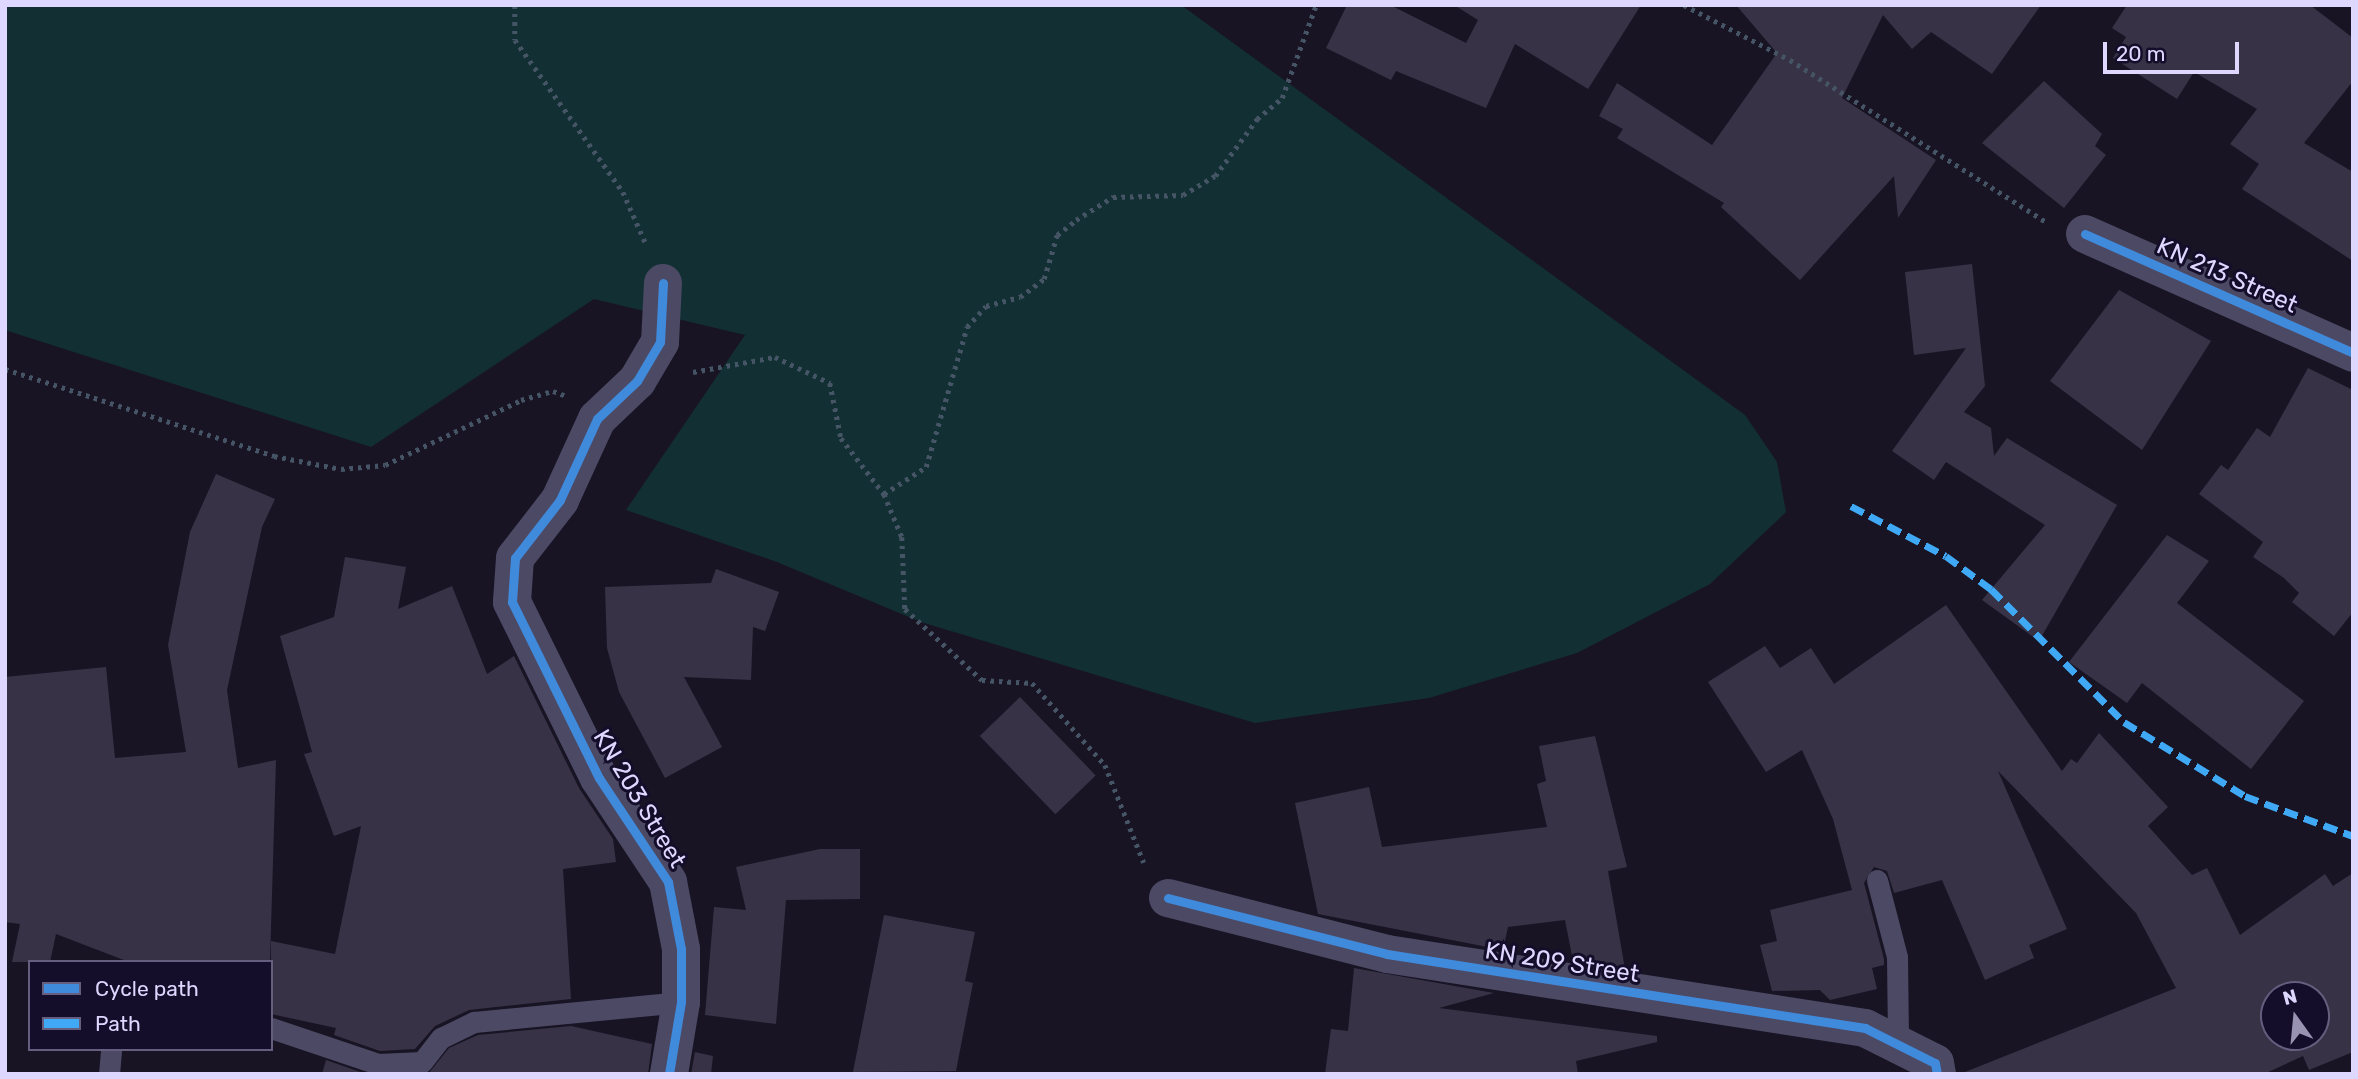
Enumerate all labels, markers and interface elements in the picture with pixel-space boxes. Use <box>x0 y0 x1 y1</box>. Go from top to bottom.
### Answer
scale bar <box>2106 28 2242 72</box>
text: 20 m <box>2116 41 2165 66</box>
street label: KN 213 Street <box>2152 232 2302 320</box>
street label: KN 203 Street <box>586 725 692 873</box>
street label: KN 209 Street <box>1483 937 1641 989</box>
legend <box>28 960 273 1051</box>
text: Cycle path <box>95 976 199 1001</box>
north arrow <box>2260 981 2330 1051</box>
text: N <box>2280 984 2300 1010</box>
text: Path <box>95 1011 141 1036</box>

